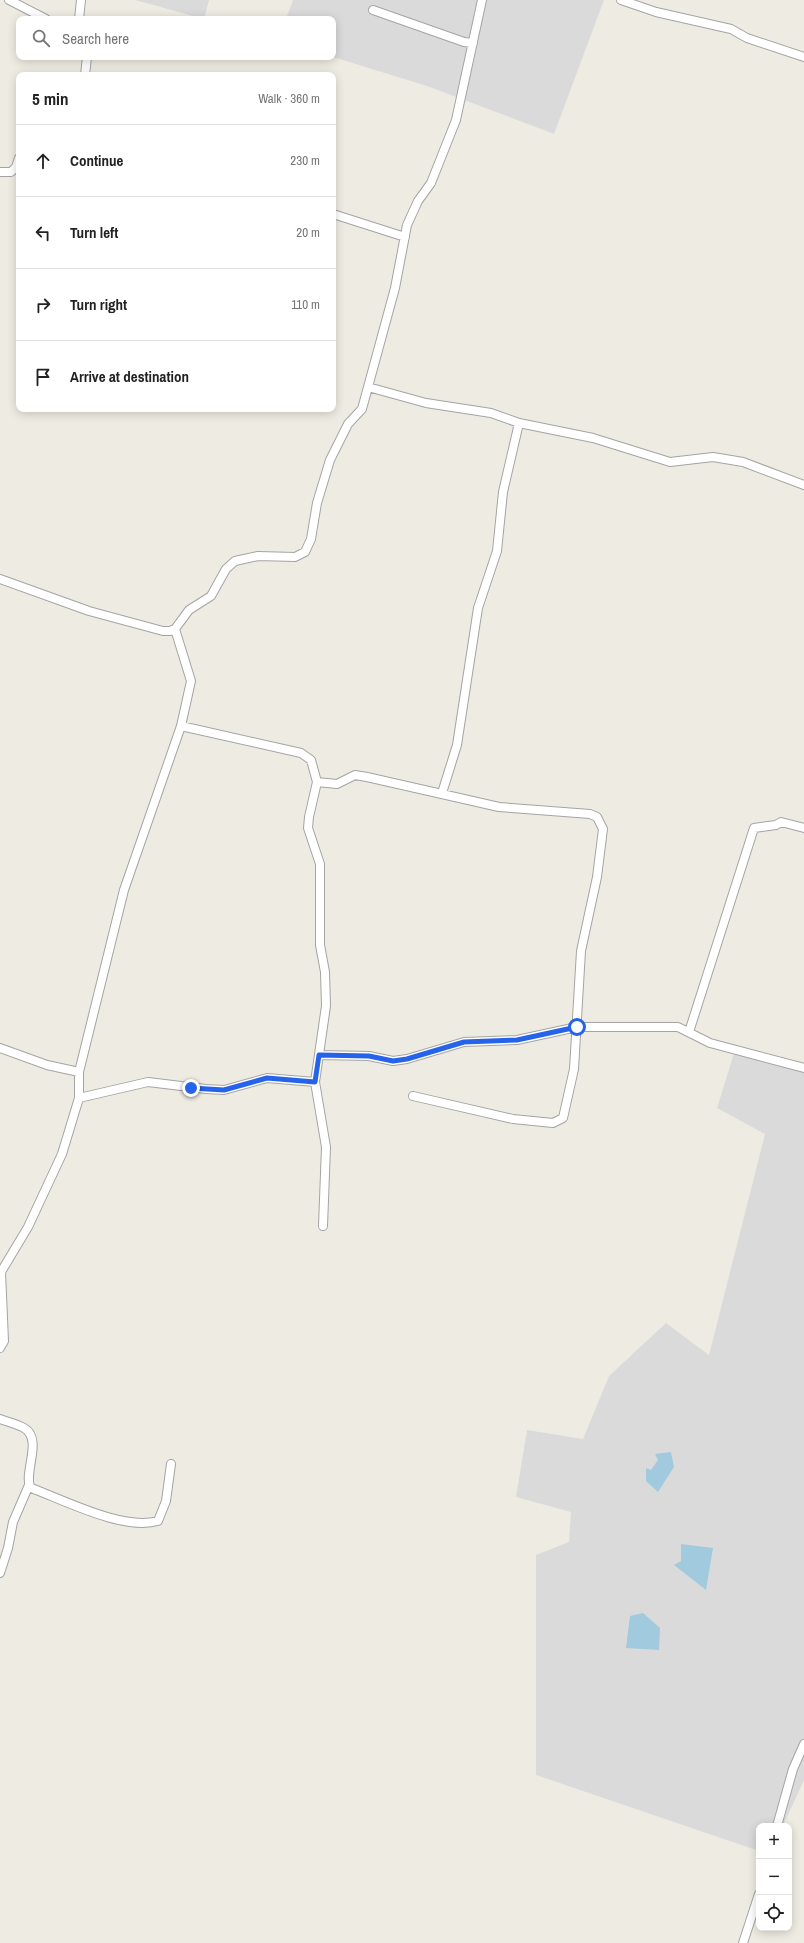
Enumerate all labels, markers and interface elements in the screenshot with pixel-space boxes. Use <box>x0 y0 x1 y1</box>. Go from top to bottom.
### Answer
search box <box>16 16 336 60</box>
icon: search <box>30 27 52 49</box>
text: Search here <box>62 28 129 49</box>
text: 5 min <box>32 87 68 110</box>
text: Walk · 360 m <box>258 90 320 107</box>
icon: ahead <box>32 150 54 172</box>
text: Continue <box>70 150 123 171</box>
text: 230 m <box>290 152 320 169</box>
icon: left <box>32 222 54 244</box>
text: Turn left <box>70 222 118 243</box>
text: 20 m <box>296 224 320 241</box>
icon: right <box>32 294 54 316</box>
text: Turn right <box>70 294 127 315</box>
text: 110 m <box>291 296 320 313</box>
icon: arrive <box>32 366 54 388</box>
text: Arrive at destination <box>70 366 189 387</box>
route start <box>568 1018 586 1036</box>
route end <box>182 1079 200 1097</box>
map controls <box>756 1823 792 1931</box>
button: + <box>756 1823 792 1859</box>
button: − <box>756 1859 792 1895</box>
button: locate <box>756 1895 792 1931</box>

